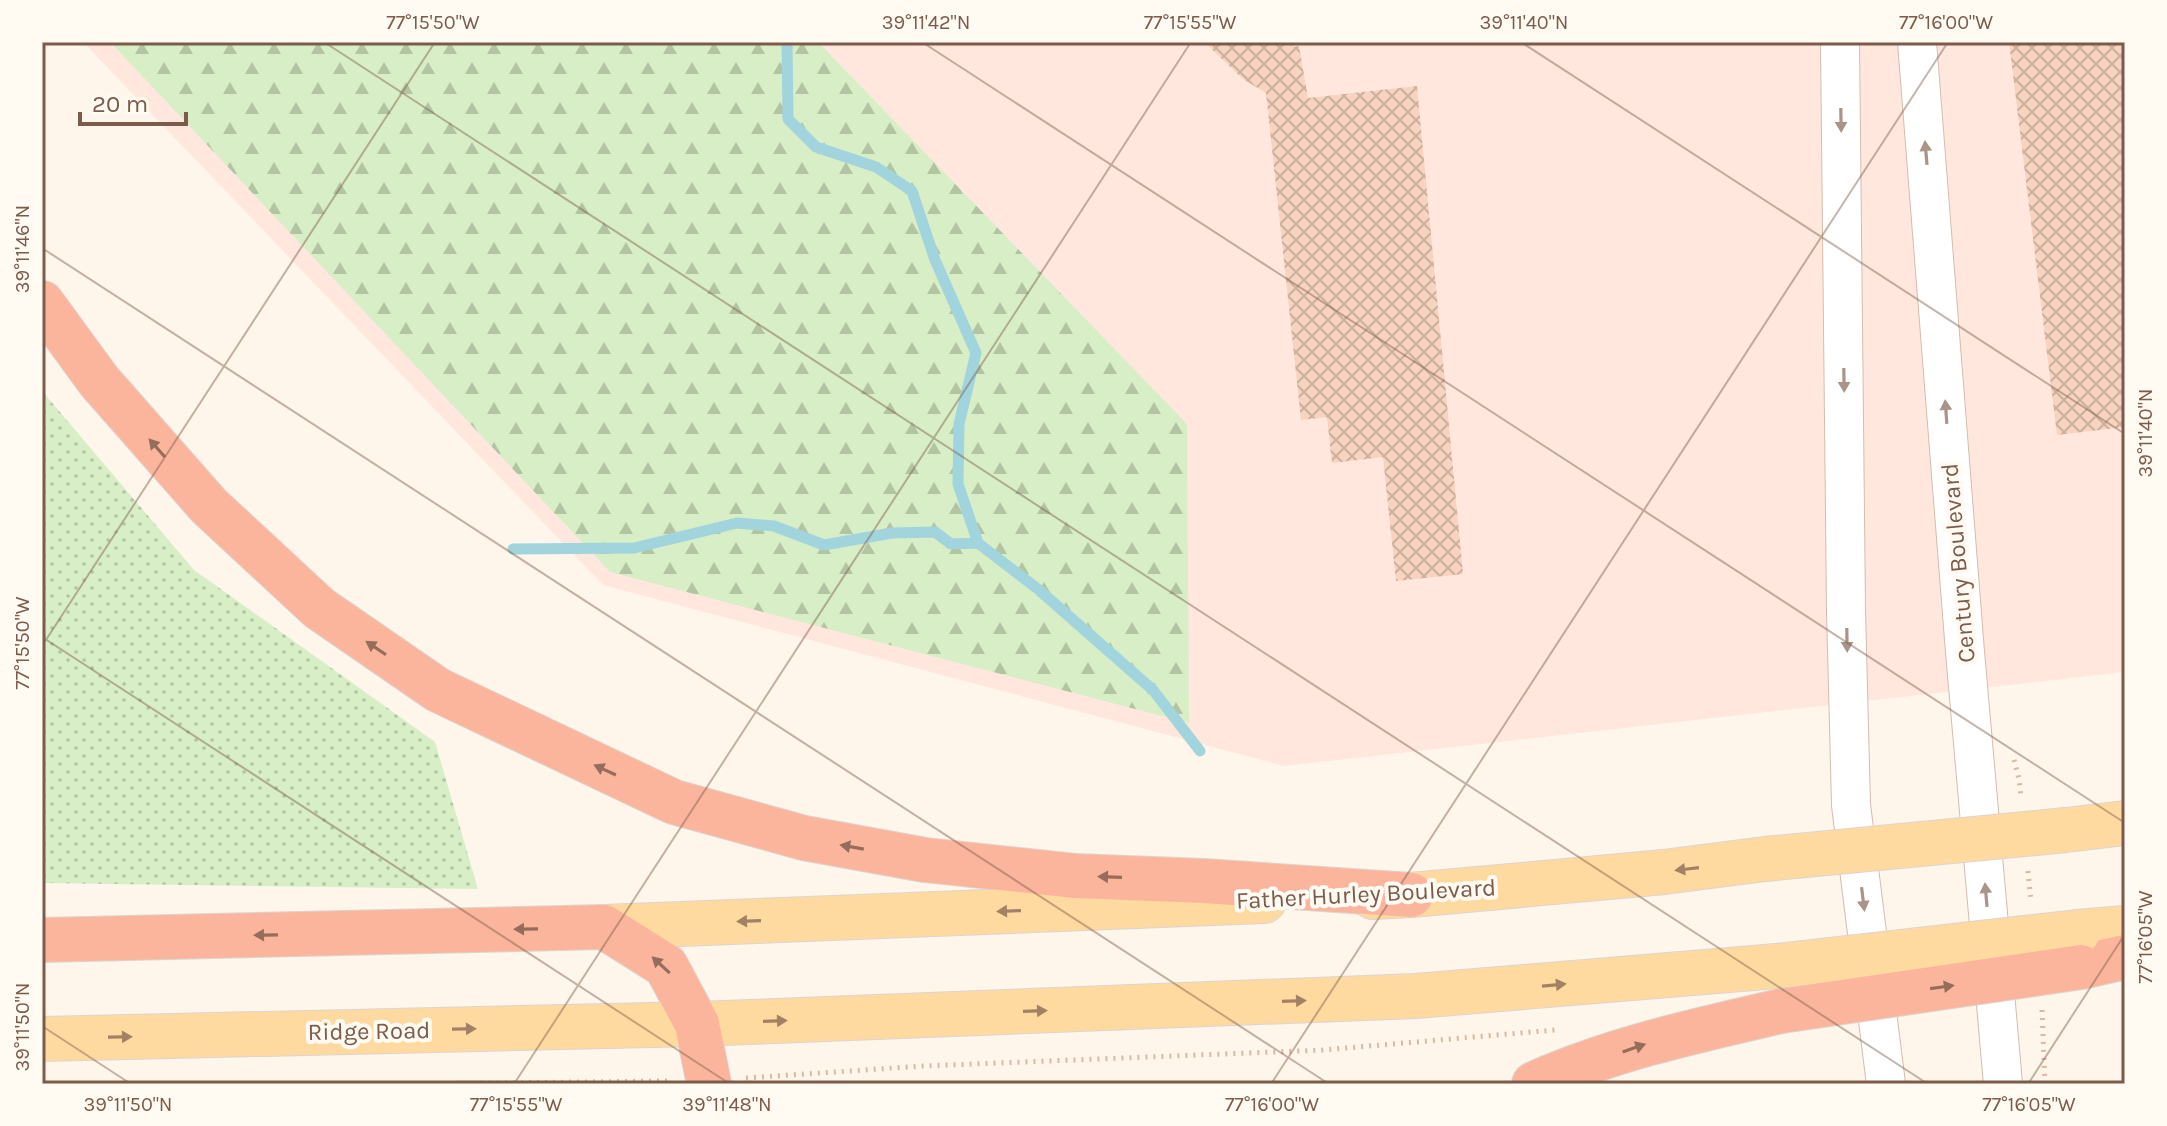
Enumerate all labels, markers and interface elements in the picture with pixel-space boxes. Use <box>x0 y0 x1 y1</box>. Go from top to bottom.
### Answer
text: 77°15'50"W <box>386 11 480 34</box>
text: 39°11'42"N <box>882 11 970 34</box>
text: 77°15'55"W <box>1144 11 1236 34</box>
text: 39°11'40"N <box>1480 11 1568 34</box>
text: 77°16'00"W <box>1899 11 1993 34</box>
scale bar <box>80 76 186 126</box>
text: 20 m <box>92 90 148 118</box>
one-way arrow <box>1835 108 1847 133</box>
one-way arrow <box>1919 140 1932 165</box>
text: 39°11'46"N <box>11 205 34 293</box>
one-way arrow <box>1837 368 1850 393</box>
text: 39°11'40"N <box>2134 389 2157 477</box>
one-way arrow <box>1939 399 1952 424</box>
one-way arrow <box>149 438 167 457</box>
street label: Century Boulevard <box>1935 462 1981 664</box>
text: 77°15'50"W <box>11 596 34 690</box>
one-way arrow <box>1840 628 1853 653</box>
one-way arrow <box>366 641 387 656</box>
one-way arrow <box>593 763 617 777</box>
one-way arrow <box>839 840 864 852</box>
one-way arrow <box>1674 862 1699 875</box>
one-way arrow <box>1097 871 1122 884</box>
street label: Father Hurley Boulevard <box>1235 873 1497 915</box>
one-way arrow <box>1980 882 1993 907</box>
one-way arrow <box>1857 887 1870 912</box>
text: 77°16'05"W <box>2134 890 2157 984</box>
one-way arrow <box>996 904 1021 917</box>
one-way arrow <box>736 915 761 928</box>
one-way arrow <box>513 922 538 935</box>
one-way arrow <box>253 928 278 941</box>
one-way arrow <box>652 957 671 975</box>
one-way arrow <box>1542 978 1567 991</box>
one-way arrow <box>1930 980 1955 993</box>
text: 39°11'50"N <box>11 982 34 1072</box>
one-way arrow <box>1282 995 1307 1008</box>
one-way arrow <box>1023 1005 1048 1018</box>
one-way arrow <box>763 1014 788 1027</box>
street label: Ridge Road <box>307 1016 431 1046</box>
one-way arrow <box>452 1023 477 1036</box>
one-way arrow <box>108 1031 133 1043</box>
one-way arrow <box>1622 1042 1646 1054</box>
text: 39°11'50"N <box>83 1093 173 1116</box>
text: 77°15'55"W <box>470 1093 562 1116</box>
text: 39°11'48"N <box>682 1093 772 1116</box>
text: 77°16'00"W <box>1225 1093 1319 1116</box>
text: 77°16'05"W <box>1982 1093 2076 1116</box>

